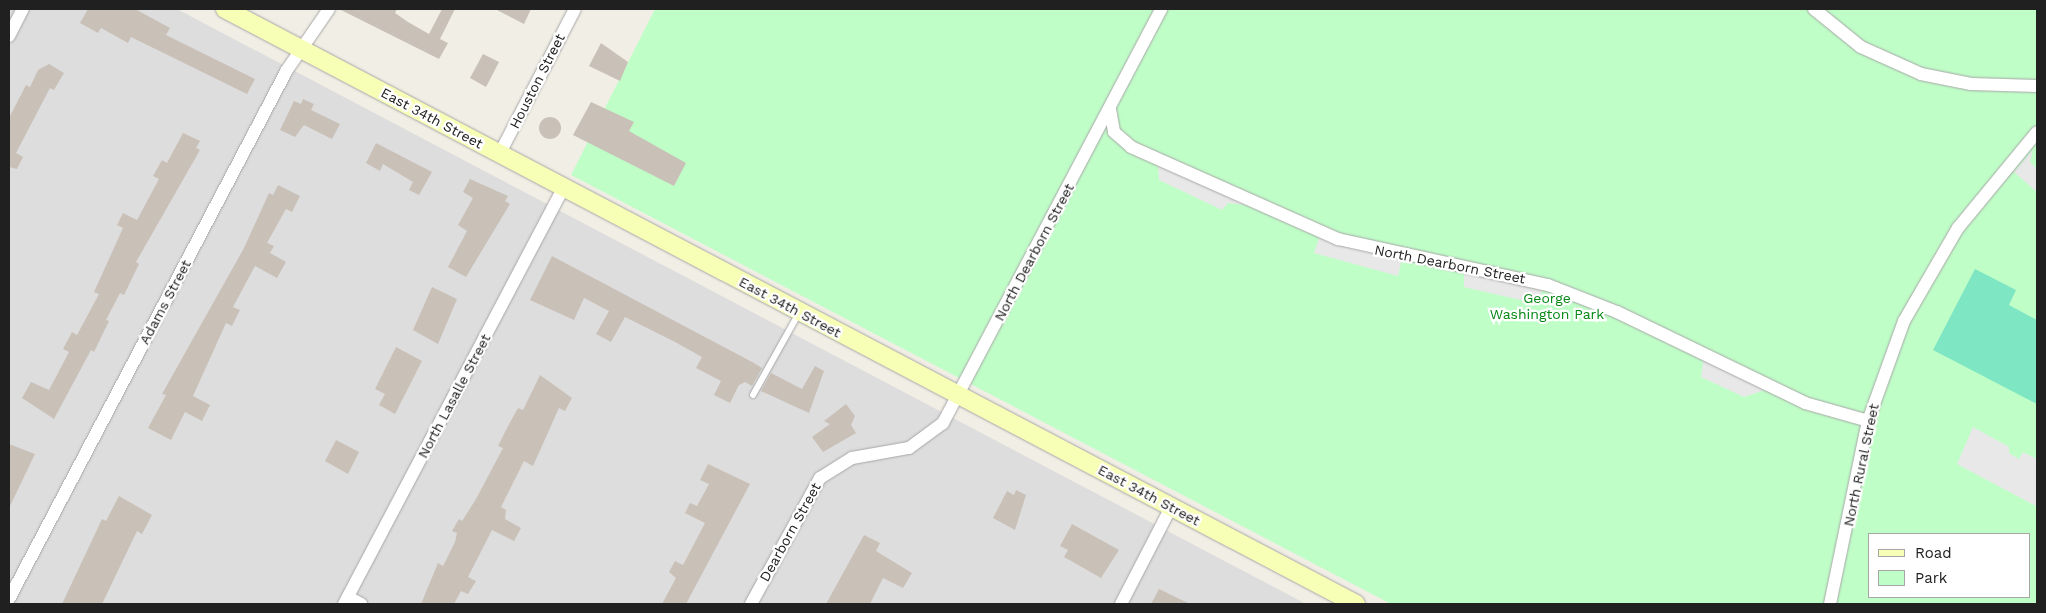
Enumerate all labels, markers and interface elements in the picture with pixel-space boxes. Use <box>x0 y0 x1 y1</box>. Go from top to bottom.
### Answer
street label: Houston Street <box>506 31 568 131</box>
street label: East 34th Street <box>378 84 486 152</box>
street label: North Dearborn Street <box>991 180 1077 324</box>
street label: North Dearborn Street <box>1373 241 1527 287</box>
street label: Adams Street <box>136 257 194 347</box>
street label: East 34th Street <box>736 273 844 341</box>
park label: George Washington Park <box>1490 290 1604 322</box>
street label: North Lasalle Street <box>414 331 494 461</box>
street label: North Rural Street <box>1840 402 1882 528</box>
street label: East 34th Street <box>1095 461 1203 529</box>
street label: Dearborn Street <box>756 480 824 584</box>
legend <box>1868 533 2031 598</box>
text: Road <box>1915 544 1952 562</box>
text: Park <box>1915 569 1947 587</box>

